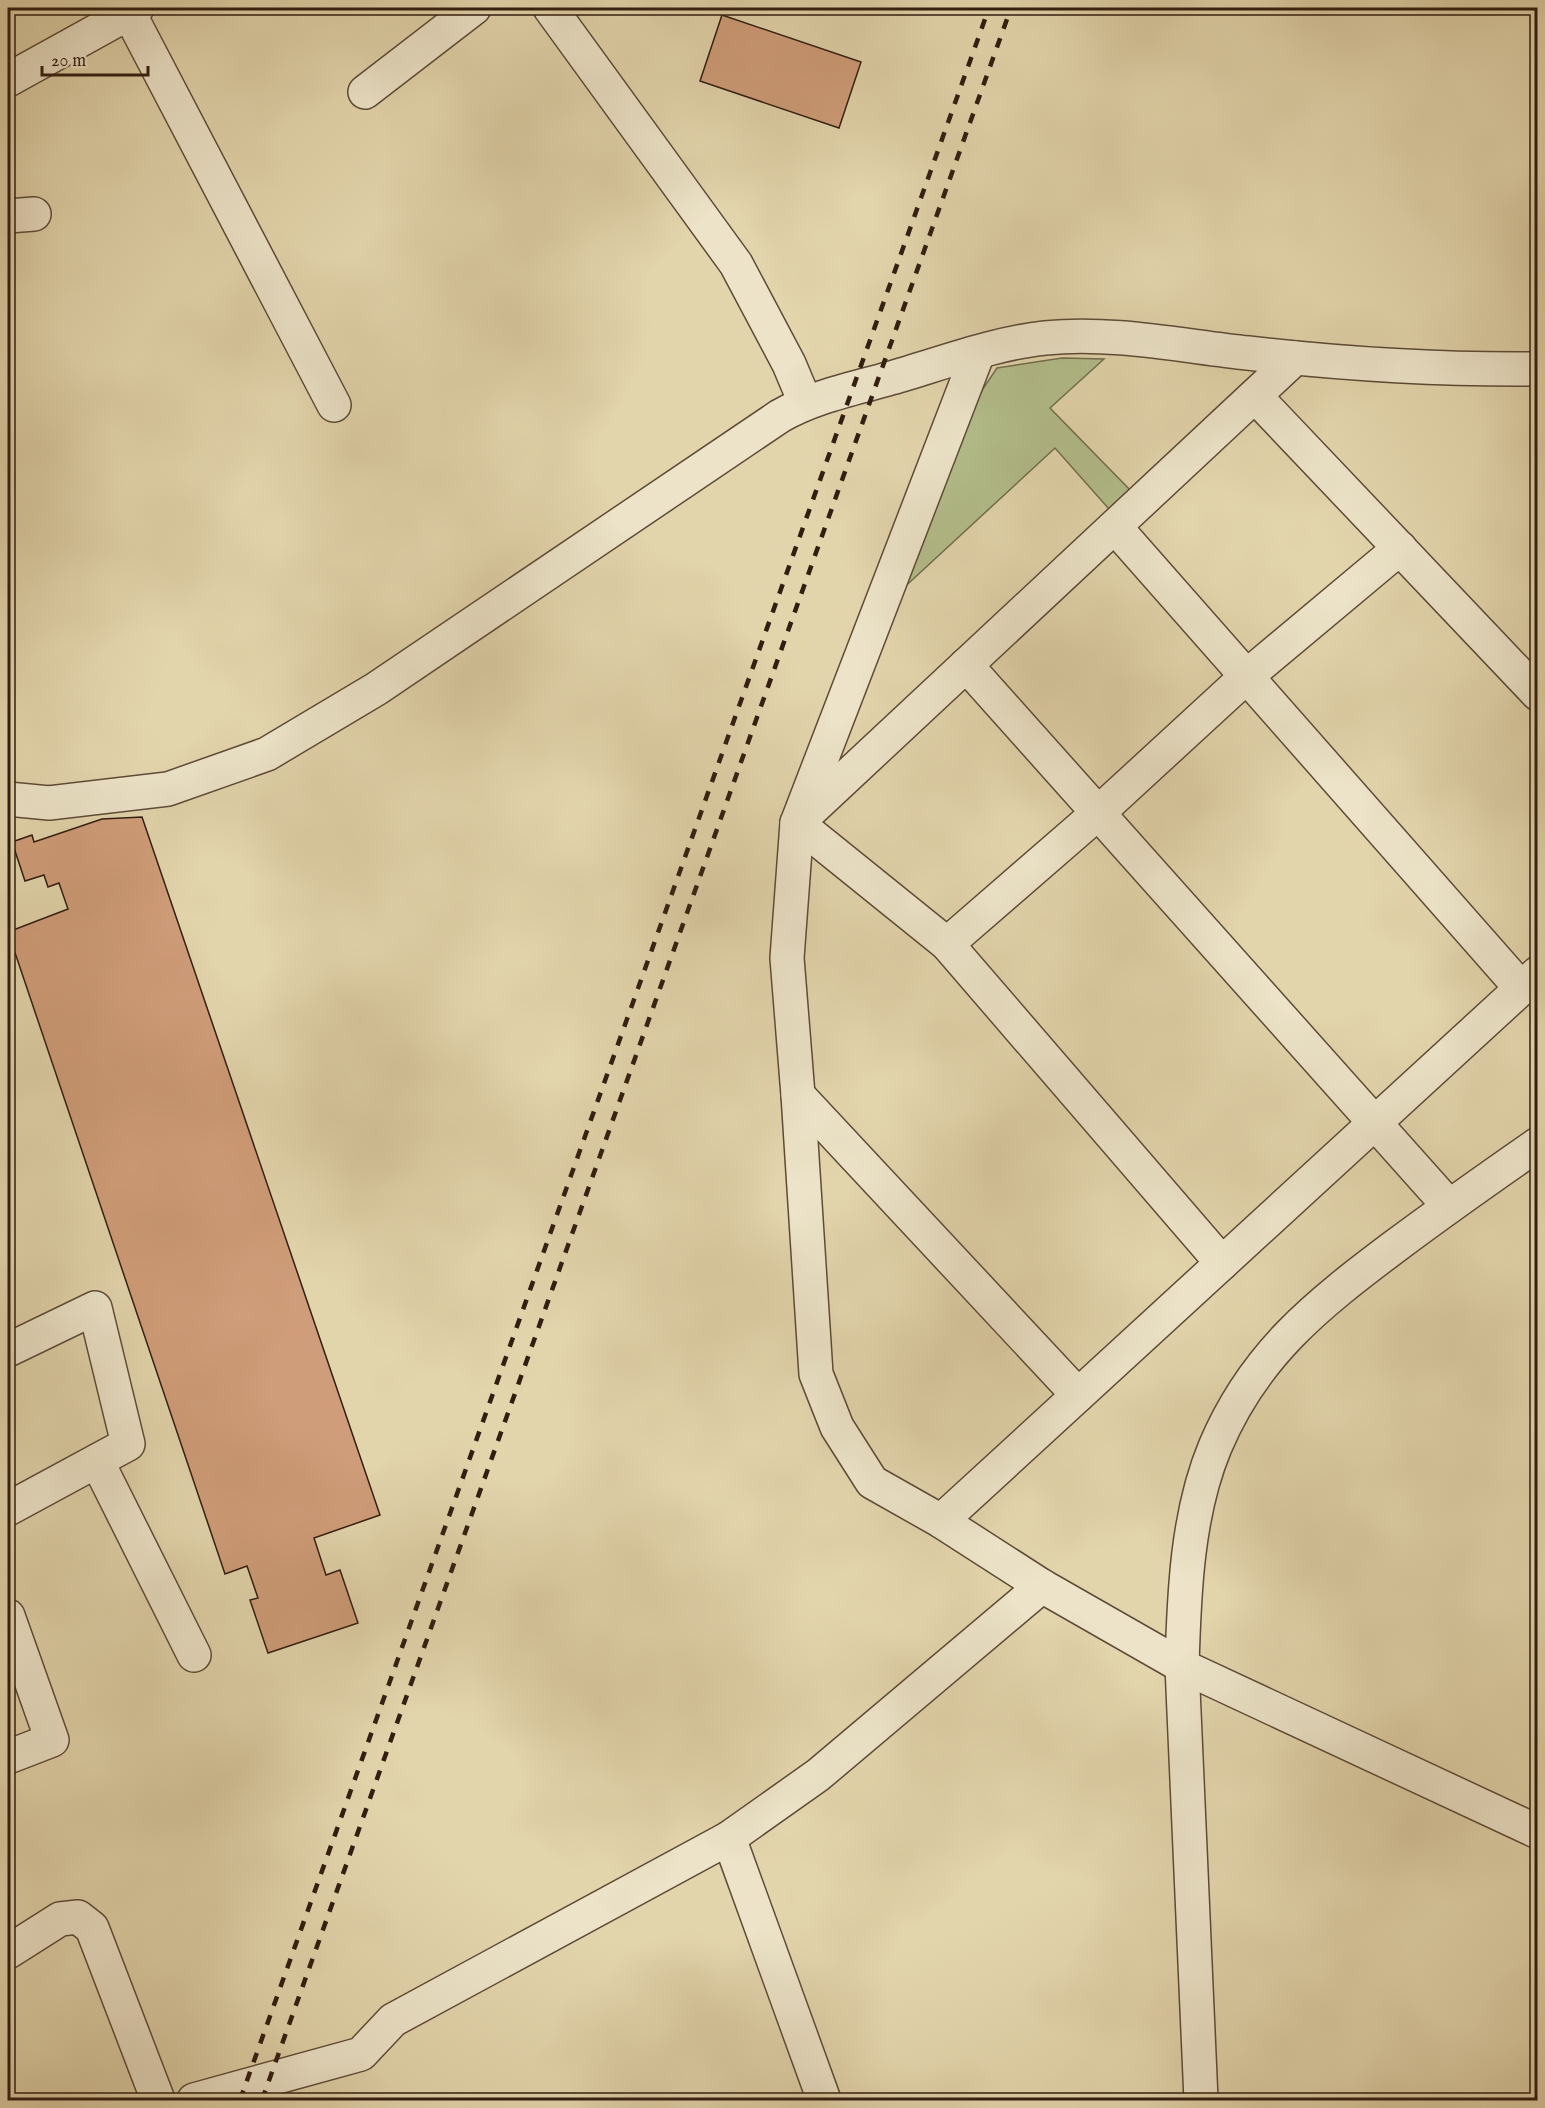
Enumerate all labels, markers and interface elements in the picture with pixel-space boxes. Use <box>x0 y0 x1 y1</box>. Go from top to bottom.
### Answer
scale bar <box>42 39 148 77</box>
text: 20 m <box>51 50 86 73</box>

